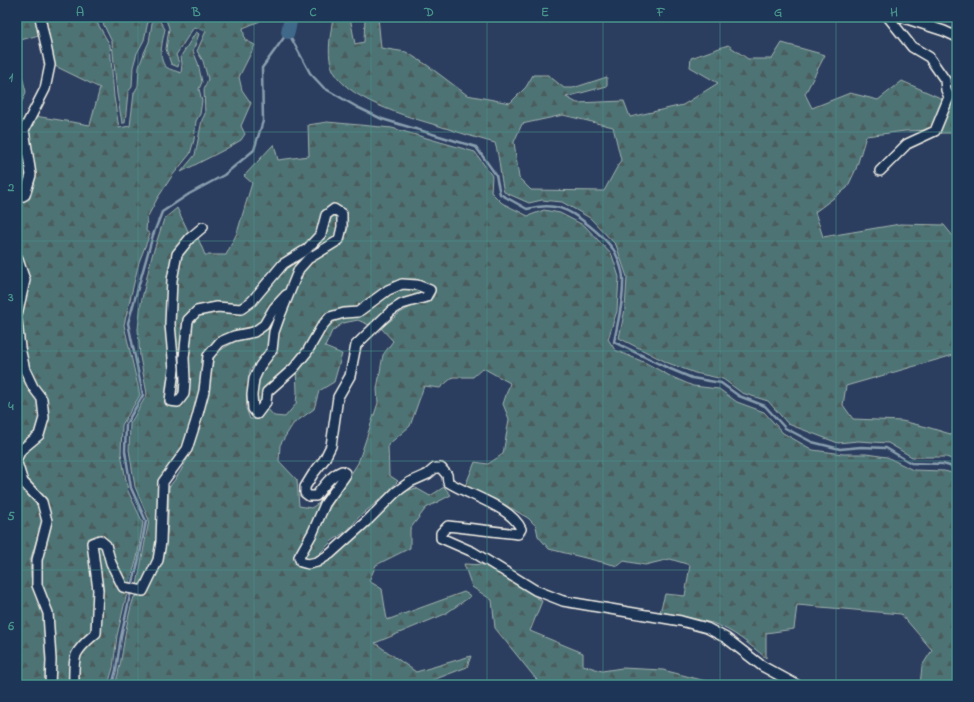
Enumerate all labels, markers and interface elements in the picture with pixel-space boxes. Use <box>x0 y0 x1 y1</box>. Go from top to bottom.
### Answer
text: A <box>76 3 84 22</box>
text: B <box>191 3 201 22</box>
text: C <box>309 3 317 22</box>
text: D <box>423 3 434 22</box>
text: E <box>541 3 549 22</box>
text: F <box>656 3 666 22</box>
text: G <box>774 3 782 22</box>
text: H <box>890 3 898 22</box>
text: 1 <box>9 68 14 87</box>
text: 2 <box>7 178 15 197</box>
text: 3 <box>7 288 14 307</box>
text: 4 <box>7 397 14 416</box>
text: 5 <box>7 507 15 526</box>
text: 6 <box>7 617 14 636</box>

